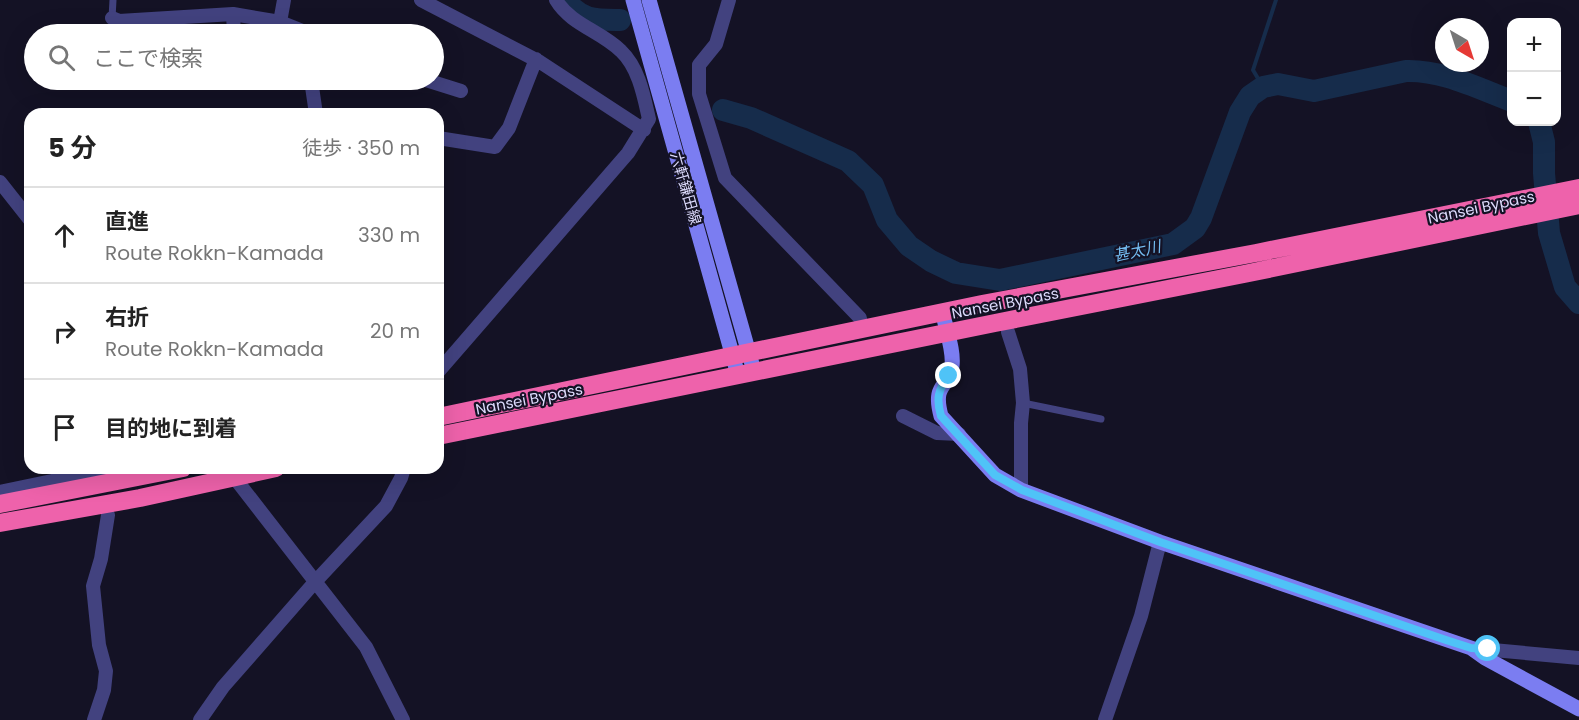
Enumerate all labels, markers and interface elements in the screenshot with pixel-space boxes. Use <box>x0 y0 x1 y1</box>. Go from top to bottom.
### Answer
north arrow <box>1435 18 1489 72</box>
map controls <box>1507 18 1561 126</box>
button: + <box>1507 18 1561 72</box>
search box <box>24 24 444 90</box>
icon: search <box>45 41 78 74</box>
text: ここで検索 <box>93 43 203 74</box>
button: − <box>1507 72 1561 126</box>
text: 5 分 <box>48 130 96 166</box>
text: 徒歩 · 350 m <box>302 134 420 162</box>
street label: 六軒鎌田線 <box>666 149 706 227</box>
street label: Nansei Bypass <box>1426 185 1537 229</box>
text: 直進 <box>105 206 149 237</box>
icon: ahead <box>48 219 81 252</box>
text: 330 m <box>358 221 420 249</box>
water label: 甚太川 <box>1111 234 1165 267</box>
text: Route Rokkn-Kamada <box>105 239 324 267</box>
street label: Nansei Bypass <box>950 282 1061 324</box>
text: 右折 <box>105 302 149 333</box>
icon: right <box>48 315 81 348</box>
text: 20 m <box>370 317 420 345</box>
text: Route Rokkn-Kamada <box>105 335 324 363</box>
route end <box>935 362 961 388</box>
street label: Nansei Bypass <box>474 378 585 420</box>
icon: arrive <box>48 411 81 444</box>
text: 目的地に到着 <box>105 413 237 444</box>
route start <box>1474 635 1500 661</box>

